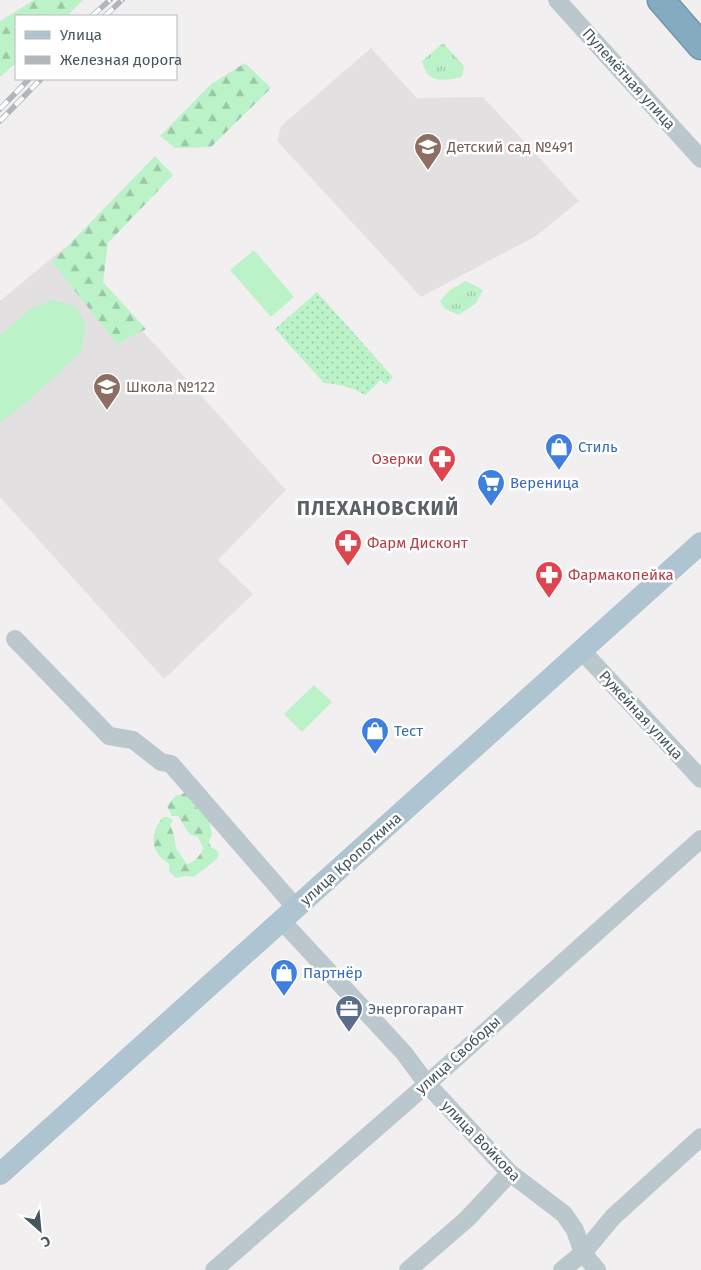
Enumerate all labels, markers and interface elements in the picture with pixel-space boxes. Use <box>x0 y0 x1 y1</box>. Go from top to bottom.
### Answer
legend <box>15 15 178 80</box>
street label: Пулемётная улица <box>579 25 679 133</box>
text: Улица <box>60 26 102 44</box>
text: Железная дорога <box>60 51 182 69</box>
school or university icon: Детский сад №491 <box>413 132 443 171</box>
place label: Детский сад №491 <box>446 138 573 156</box>
school or university icon: Школа №122 <box>92 372 122 411</box>
place label: Школа №122 <box>126 378 215 396</box>
shop icon: Стиль <box>544 432 574 471</box>
place label: Стиль <box>578 438 618 456</box>
pharmacy icon: Озерки <box>427 444 457 483</box>
place label: Озерки <box>371 450 423 468</box>
supermarket icon: Вереница <box>476 468 506 507</box>
place label: Вереница <box>510 474 579 492</box>
district label: ПЛЕХАНОВСКИЙ <box>297 496 459 520</box>
pharmacy icon: Фарм Дисконт <box>333 528 363 567</box>
place label: Фарм Дисконт <box>367 534 468 552</box>
pharmacy icon: Фармакопейка <box>534 560 564 599</box>
place label: Фармакопейка <box>568 566 674 584</box>
street label: Ружейная улица <box>595 667 687 763</box>
shop icon: Тест <box>360 716 390 755</box>
place label: Тест <box>394 722 423 740</box>
street label: улица Кропоткина <box>297 809 405 909</box>
shop icon: Партнёр <box>269 958 299 997</box>
place label: Партнёр <box>303 964 363 982</box>
office icon: Энергогарант <box>334 994 364 1033</box>
place label: Энергогарант <box>368 1000 464 1018</box>
street label: улица Свободы <box>412 1012 504 1098</box>
street label: улица Войкова <box>438 1097 524 1185</box>
north arrow <box>15 1205 65 1255</box>
text: С <box>38 1232 53 1251</box>

